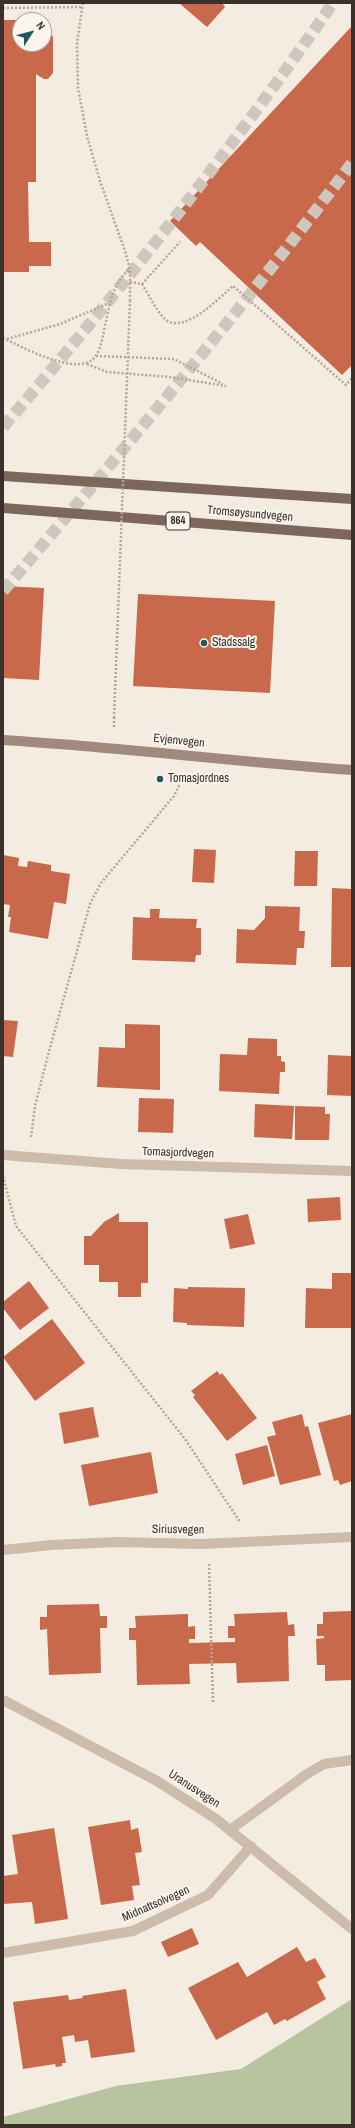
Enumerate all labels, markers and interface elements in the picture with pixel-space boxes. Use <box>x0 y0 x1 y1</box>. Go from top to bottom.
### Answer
north arrow <box>12 12 52 52</box>
text: N <box>33 19 48 32</box>
street label: Tromsøysundvegen <box>207 503 293 525</box>
road number: 864 <box>166 512 190 530</box>
place label: Stadssalg <box>212 636 255 650</box>
marker: Stadssalg <box>199 638 209 648</box>
street label: Evjenvegen <box>153 731 205 751</box>
place label: Tomasjordnes <box>168 772 229 786</box>
marker: Tomasjordnes <box>155 774 165 784</box>
street label: Tomasjordvegen <box>142 1145 214 1161</box>
street label: Siriusvegen <box>152 1522 204 1538</box>
street label: Uranusvegen <box>166 1767 222 1811</box>
street label: Midnattsolvegen <box>120 1883 192 1925</box>

